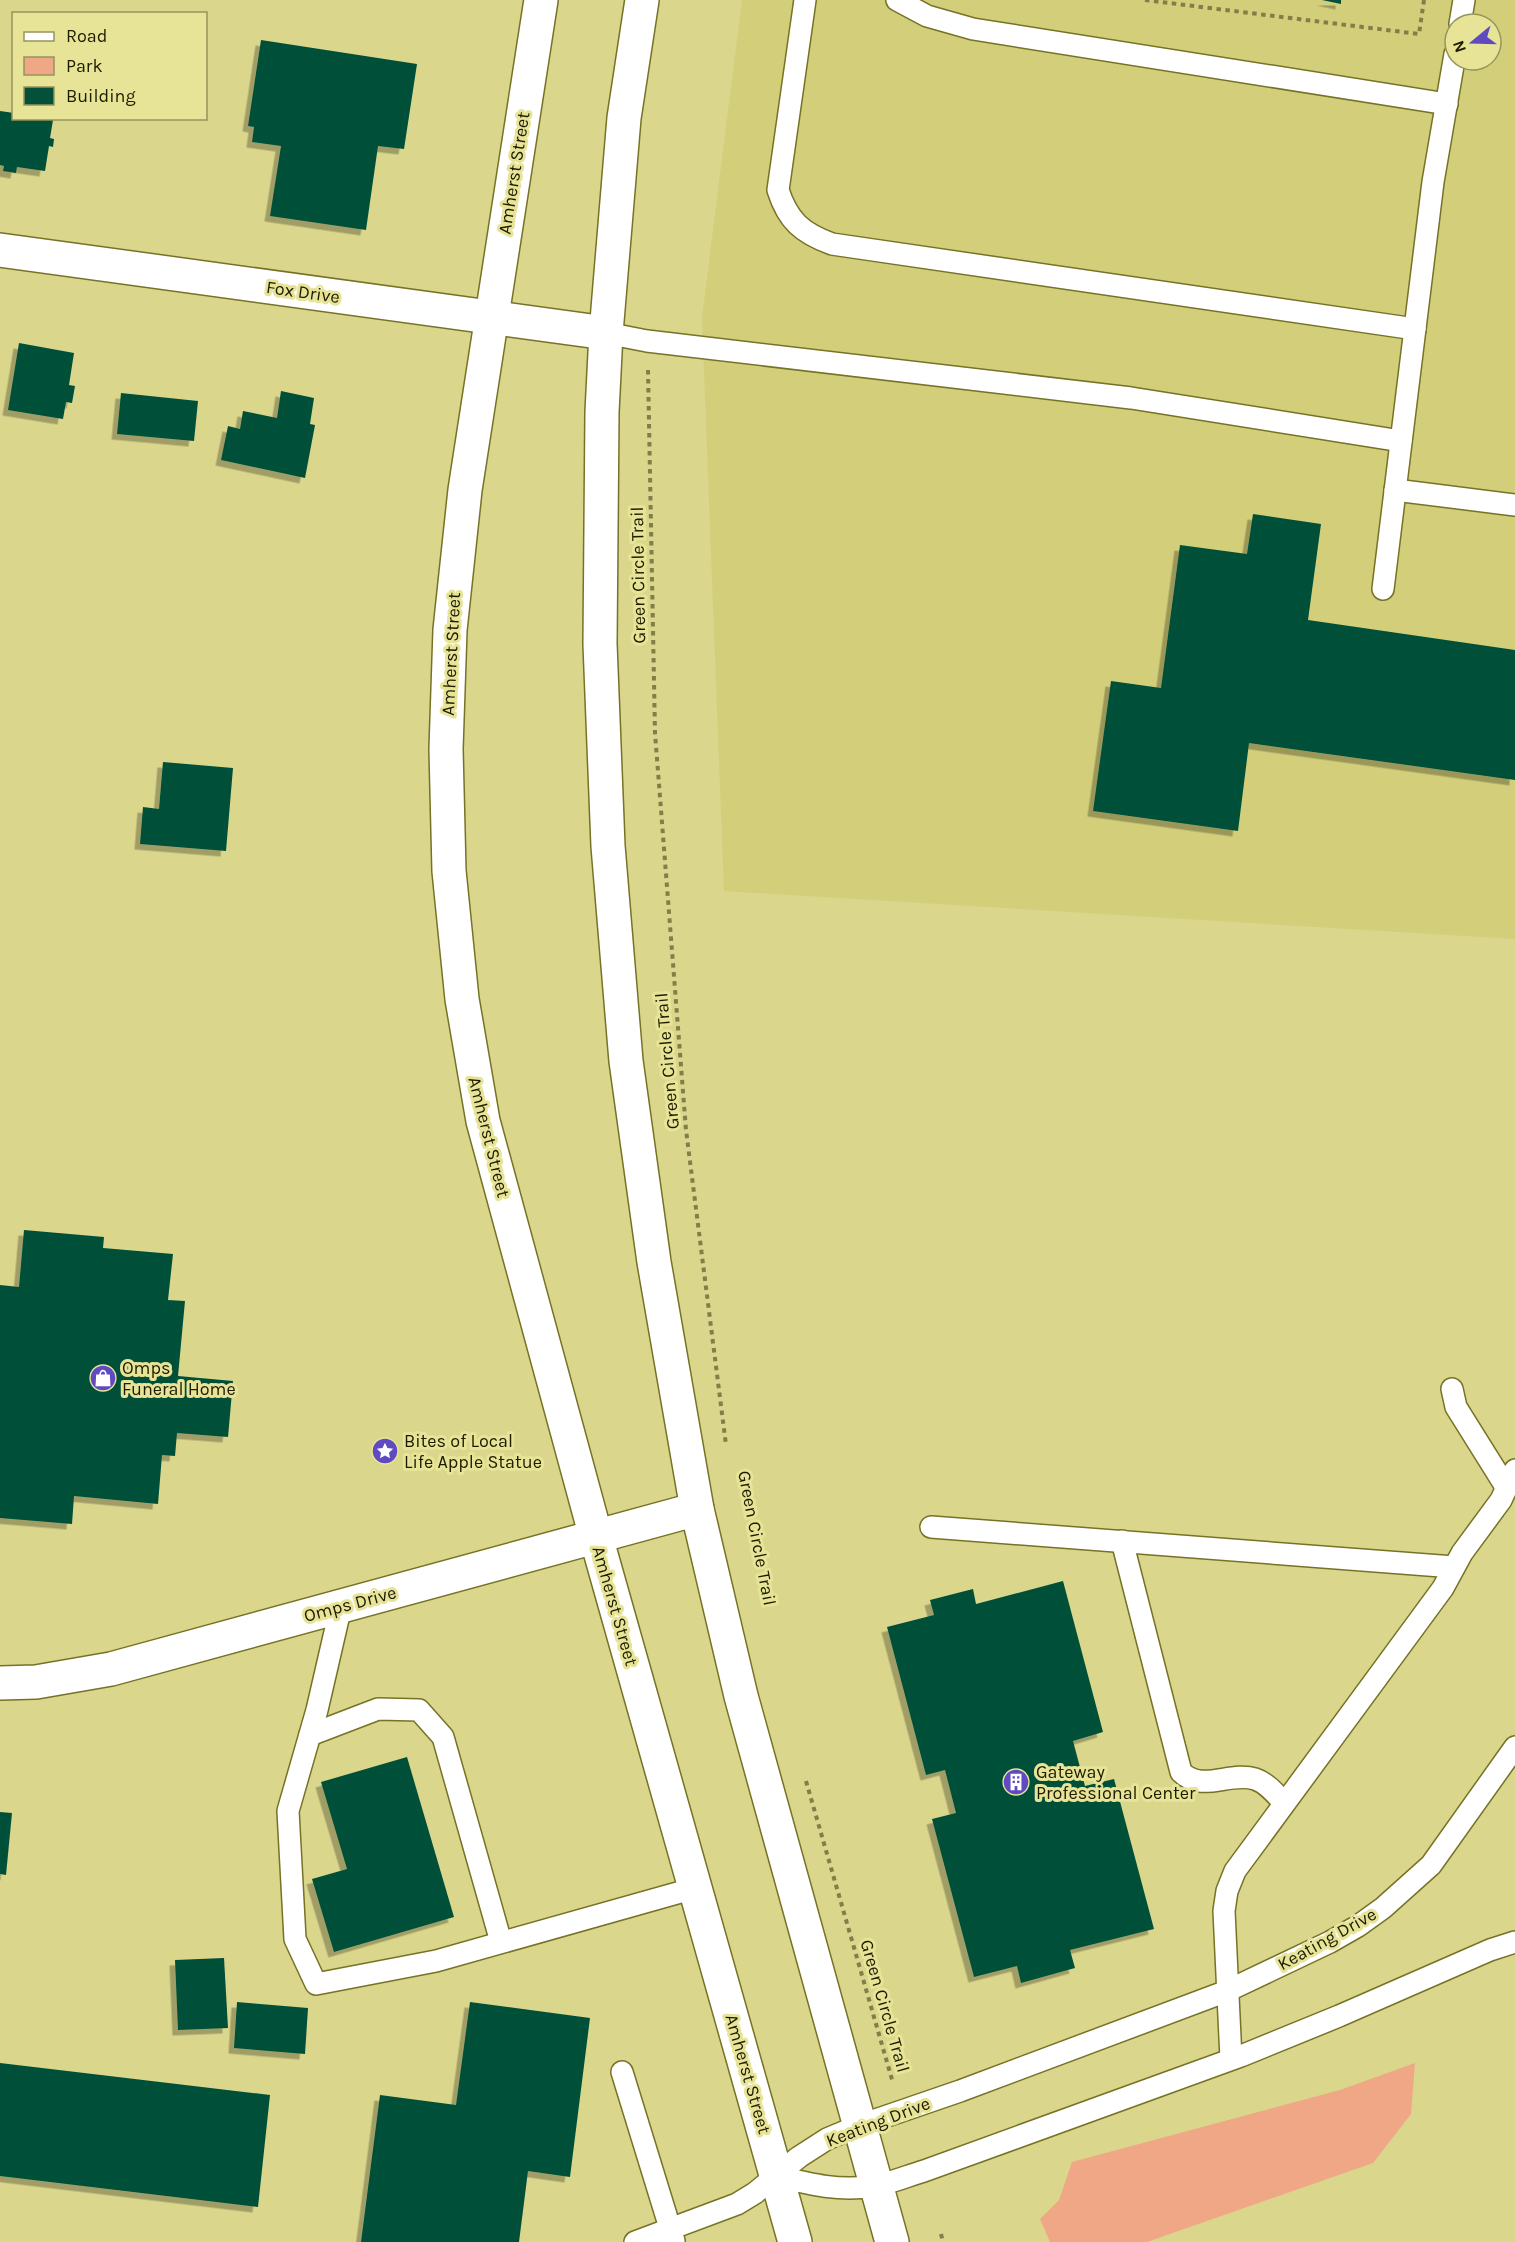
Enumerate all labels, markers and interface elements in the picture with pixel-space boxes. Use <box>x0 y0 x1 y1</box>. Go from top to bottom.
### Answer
legend <box>12 12 207 120</box>
north arrow <box>1443 12 1503 72</box>
text: Road <box>66 25 107 47</box>
text: N <box>1448 38 1470 55</box>
text: Park <box>66 55 103 77</box>
text: Building <box>66 85 136 107</box>
street label: Amherst Street <box>493 110 535 236</box>
street label: Fox Drive <box>265 276 341 308</box>
street label: Green Circle Trail <box>626 506 650 644</box>
street label: Amherst Street <box>437 591 465 716</box>
street label: Green Circle Trail <box>650 992 684 1130</box>
street label: Amherst Street <box>463 1074 515 1200</box>
place label: Omps Funeral Home <box>122 1357 236 1400</box>
shop icon: Omps Funeral Home <box>88 1363 118 1393</box>
place label: Bites of Local Life Apple Statue <box>404 1430 542 1473</box>
place icon: Bites of Local Life Apple Statue <box>370 1436 400 1466</box>
street label: Green Circle Trail <box>733 1469 781 1607</box>
street label: Amherst Street <box>587 1544 643 1669</box>
street label: Omps Drive <box>301 1581 399 1627</box>
place label: Gateway Professional Center <box>1036 1761 1196 1804</box>
building icon: Gateway Professional Center <box>1001 1767 1031 1797</box>
street label: Keating Drive <box>1274 1903 1380 1975</box>
street label: Green Circle Trail <box>856 1937 914 2075</box>
street label: Amherst Street <box>720 2012 776 2137</box>
street label: Keating Drive <box>823 2092 933 2152</box>

